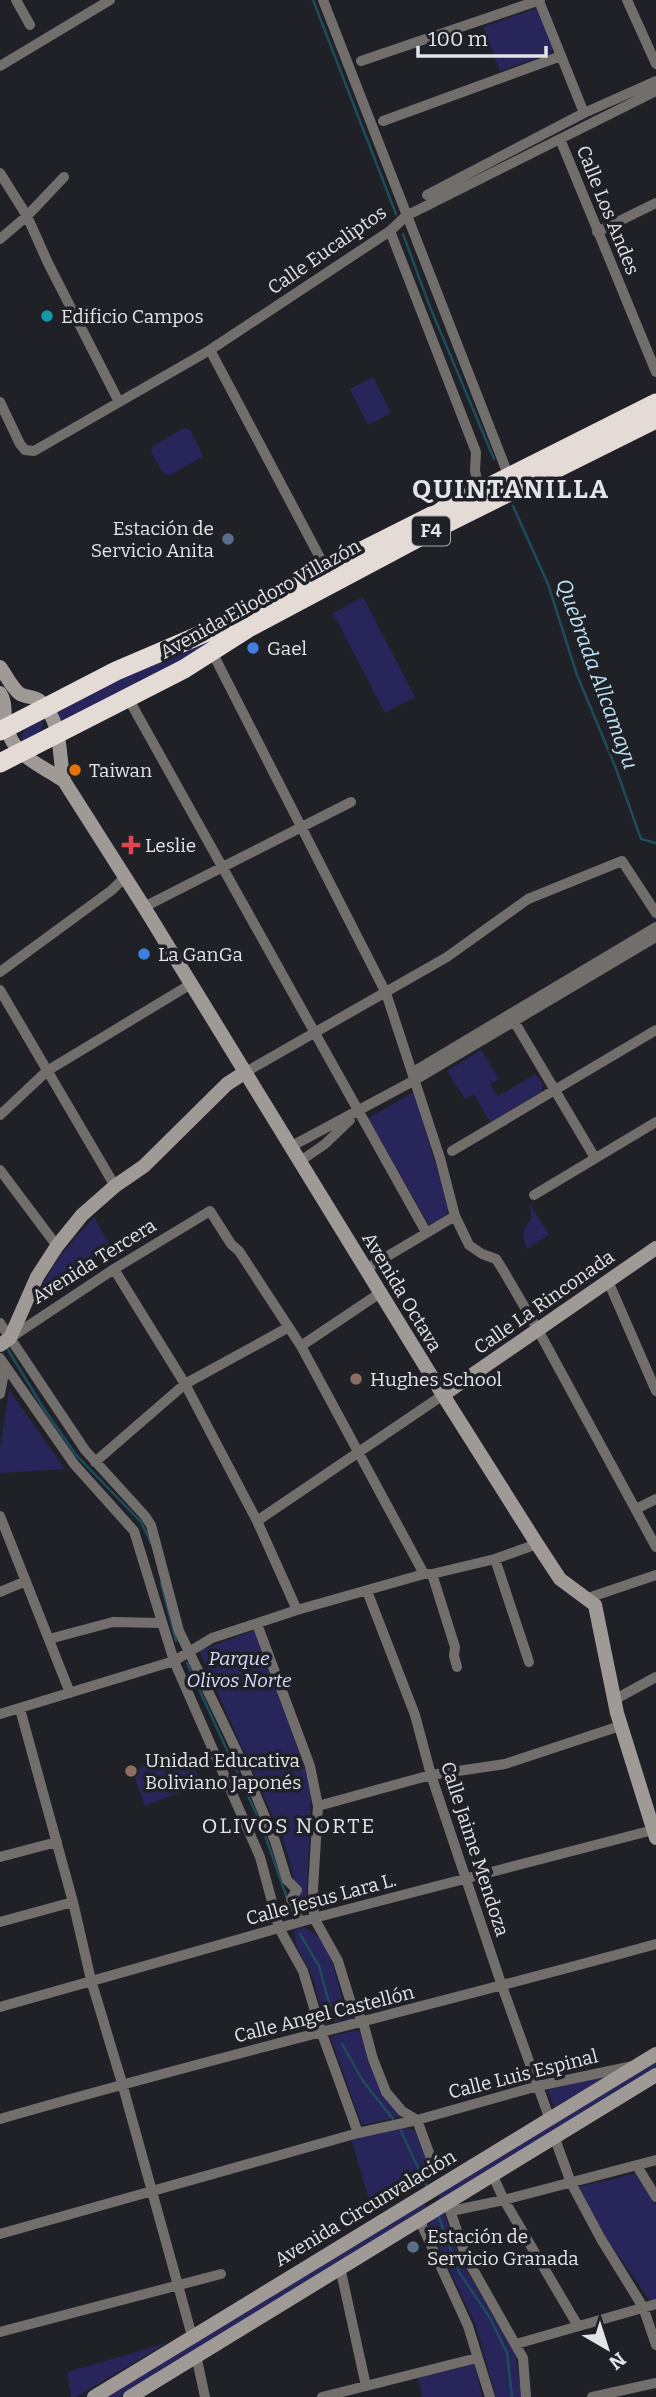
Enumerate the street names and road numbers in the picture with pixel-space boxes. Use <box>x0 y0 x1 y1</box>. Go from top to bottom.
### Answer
street label: Calle Los Andes <box>572 142 644 278</box>
street label: Calle Eucaliptos <box>263 201 391 299</box>
road number: F4 <box>412 516 450 546</box>
street label: Avenida Eliodoro Villazón <box>156 534 364 664</box>
street label: Avenida Tercera <box>28 1213 161 1308</box>
street label: Avenida Octava <box>357 1228 447 1357</box>
street label: Calle La Rinconada <box>469 1245 619 1359</box>
street label: Calle Jaime Mendoza <box>436 1759 514 1940</box>
street label: Calle Jesus Lara L. <box>243 1868 399 1930</box>
street label: Calle Angel Castellón <box>232 1980 416 2048</box>
street label: Calle Luis Espinal <box>446 2044 600 2104</box>
street label: Avenida Circunvalación <box>270 2145 460 2271</box>

